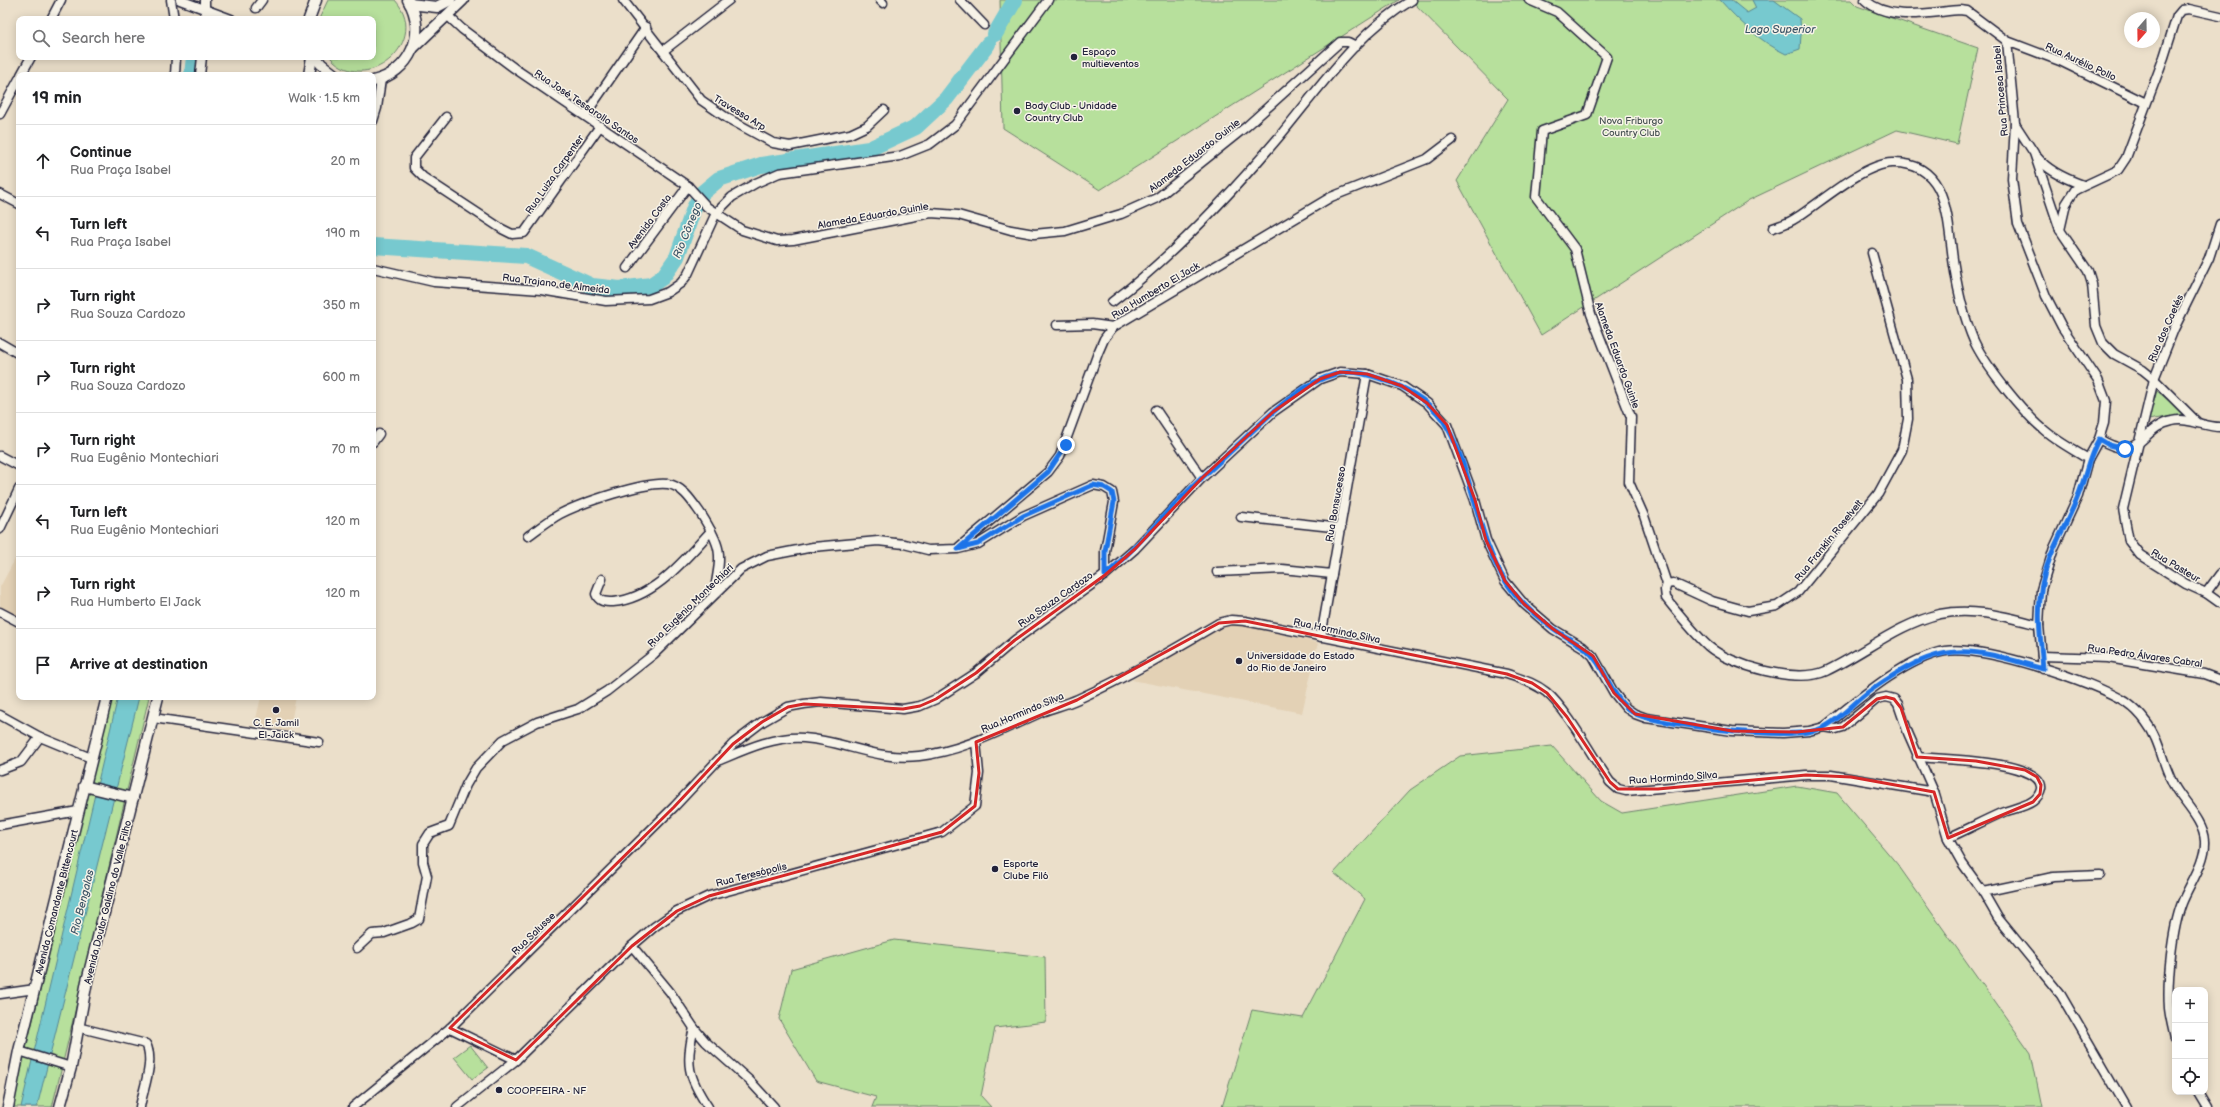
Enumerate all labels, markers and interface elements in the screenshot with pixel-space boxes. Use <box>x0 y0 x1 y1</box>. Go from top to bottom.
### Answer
north arrow <box>2124 12 2160 48</box>
search box <box>16 16 376 60</box>
water label: Lago Superior <box>1745 23 1816 36</box>
icon: search <box>30 27 52 49</box>
text: Search here <box>62 29 145 48</box>
street label: Rua Aurélio Pollo <box>2043 40 2118 84</box>
street label: Rua Princesa Isabel <box>1991 45 2011 137</box>
place label: Espaço multieventos <box>1082 46 1139 70</box>
marker: Espaço multieventos <box>1069 52 1079 62</box>
street label: Rua José Tessarollo Santos <box>532 67 641 146</box>
text: 19 min <box>32 88 82 108</box>
text: Walk · 1.5 km <box>288 90 360 106</box>
street label: Travessa Arp <box>711 93 768 133</box>
place label: Body Club - Unidade Country Club <box>1025 100 1117 124</box>
marker: Body Club - Unidade Country Club <box>1012 106 1022 116</box>
park label: Nova Friburgo Country Club <box>1599 115 1663 139</box>
street label: Alameda Eduardo Guinle <box>1147 116 1243 195</box>
street label: Rua Luiza Carpenter <box>523 132 587 216</box>
text: Continue <box>70 143 132 162</box>
icon: ahead <box>32 150 54 172</box>
text: 20 m <box>330 153 360 169</box>
text: Rua Praça Isabel <box>70 162 171 178</box>
street label: Avenida Costa <box>626 192 674 251</box>
water label: Rio Cônego <box>670 200 705 260</box>
street label: Alameda Eduardo Guinle <box>817 200 930 232</box>
text: Turn left <box>70 215 127 234</box>
icon: left <box>32 222 54 244</box>
text: 190 m <box>326 225 360 241</box>
text: Rua Praça Isabel <box>70 234 171 250</box>
street label: Rua Humberto El Jack <box>1109 260 1202 322</box>
street label: Rua Trajano de Almeida <box>502 271 611 297</box>
text: Turn right <box>70 287 135 306</box>
street label: Rua dos Caetés <box>2146 293 2186 364</box>
icon: right <box>32 294 54 316</box>
text: 350 m <box>323 297 360 313</box>
street label: Alameda Eduardo Guinle <box>1592 300 1642 410</box>
text: Rua Souza Cardozo <box>70 306 186 322</box>
text: Turn right <box>70 359 135 378</box>
icon: right <box>32 366 54 388</box>
text: 600 m <box>323 369 360 385</box>
text: Rua Souza Cardozo <box>70 378 186 394</box>
text: Turn right <box>70 431 135 450</box>
route end <box>1057 436 1075 454</box>
icon: right <box>32 438 54 460</box>
route start <box>2116 440 2134 458</box>
text: 70 m <box>332 441 360 457</box>
text: Rua Eugênio Montechiari <box>70 450 219 466</box>
street label: Rua Bonsucesso <box>1323 465 1349 543</box>
street label: Rua Franklin Roselvelt <box>1792 497 1865 584</box>
text: Turn left <box>70 503 127 522</box>
icon: left <box>32 510 54 532</box>
text: 120 m <box>325 513 360 529</box>
text: Rua Eugênio Montechiari <box>70 522 219 538</box>
street label: Rua Pasteur <box>2149 546 2203 585</box>
street label: Rua Eugênio Montechiari <box>645 562 736 650</box>
street label: Rua Souza Cardozo <box>1016 569 1096 630</box>
text: Turn right <box>70 575 135 594</box>
icon: right <box>32 582 54 604</box>
text: 120 m <box>325 585 360 601</box>
text: Rua Humberto El Jack <box>70 594 201 610</box>
street label: Rua Hormindo Silva <box>1292 616 1382 646</box>
street label: Rua Pedro Álvares Cabral <box>2087 642 2203 670</box>
place label: Universidade do Estado do Rio de Janeiro <box>1247 650 1355 674</box>
icon: arrive <box>32 654 54 676</box>
text: Arrive at destination <box>70 655 208 674</box>
marker: Universidade do Estado do Rio de Janeiro <box>1234 656 1244 666</box>
street label: Rua Hormindo Silva <box>979 690 1066 736</box>
marker: C. E. Jamil El-Jaick <box>271 705 281 715</box>
place label: C. E. Jamil El-Jaick <box>253 717 299 741</box>
street label: Rua Hormindo Silva <box>1628 769 1718 787</box>
street label: Avenida Doutor Galdino do Valle Filho <box>82 819 134 986</box>
street label: Avenida Comandante Bittencourt <box>33 828 81 976</box>
place label: Esporte Clube Filó <box>1003 858 1049 882</box>
street label: Rua Teresópolis <box>715 860 788 890</box>
marker: Esporte Clube Filó <box>990 864 1000 874</box>
water label: Rio Bengalas <box>68 868 97 936</box>
street label: Rua Salusse <box>509 910 558 958</box>
map controls <box>2172 987 2208 1095</box>
button: + <box>2172 987 2208 1023</box>
button: − <box>2172 1023 2208 1059</box>
button: locate <box>2172 1059 2208 1095</box>
marker: COOPFEIRA - NF <box>494 1085 504 1095</box>
place label: COOPFEIRA - NF <box>507 1085 586 1097</box>

